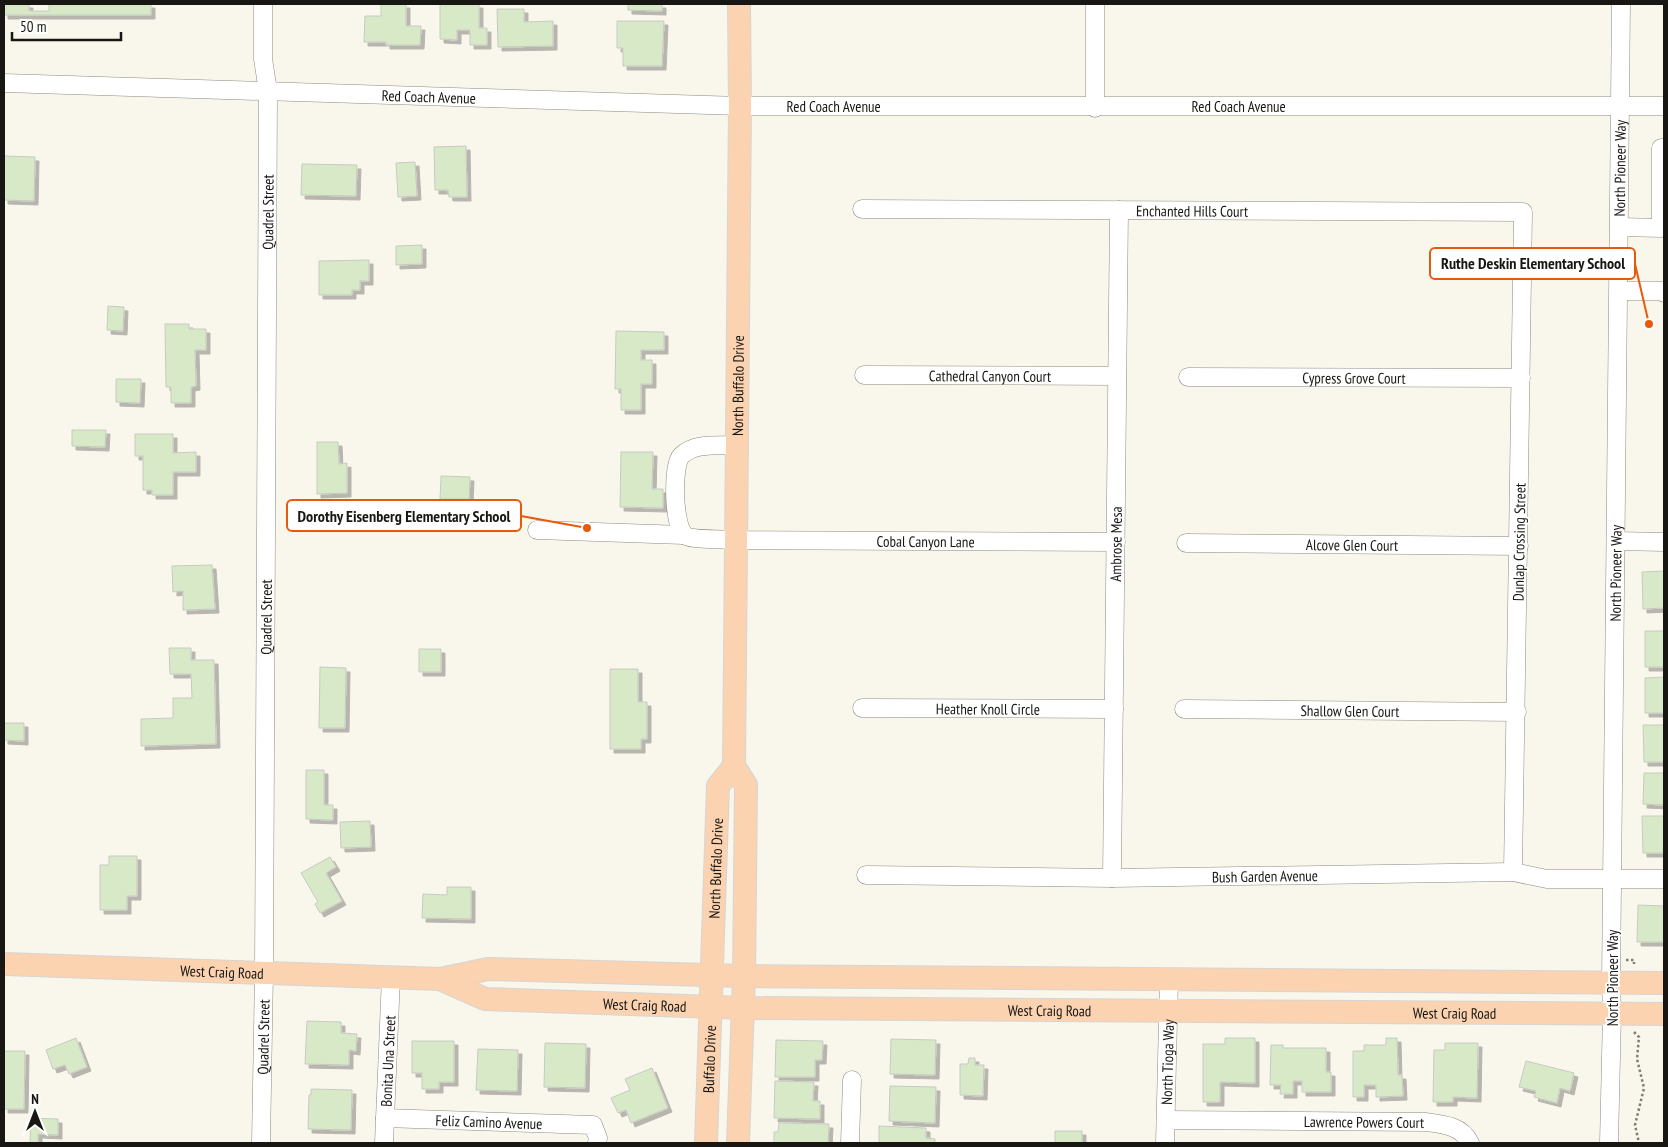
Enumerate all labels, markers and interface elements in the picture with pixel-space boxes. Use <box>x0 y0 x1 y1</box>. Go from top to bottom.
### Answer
scale bar <box>12 10 121 42</box>
text: 50 m <box>20 17 46 36</box>
street label: Red Coach Avenue <box>381 85 476 107</box>
street label: Red Coach Avenue <box>787 97 881 116</box>
street label: Red Coach Avenue <box>1192 97 1286 116</box>
street label: North Pioneer Way <box>1609 119 1629 217</box>
street label: Quadrel Street <box>258 174 277 250</box>
street label: Enchanted Hills Court <box>1136 201 1248 220</box>
callout: Ruthe Deskin Elementary School <box>1430 248 1635 279</box>
text: Ruthe Deskin Elementary School <box>1441 253 1625 273</box>
street label: North Buffalo Drive <box>728 335 747 436</box>
street label: Cathedral Canyon Court <box>929 366 1051 385</box>
street label: Cypress Grove Court <box>1302 368 1406 387</box>
street label: Dunlap Crossing Street <box>1508 483 1530 601</box>
callout: Dorothy Eisenberg Elementary School <box>287 500 521 531</box>
text: Dorothy Eisenberg Elementary School <box>298 506 511 526</box>
street label: Ambrose Mesa <box>1106 506 1125 582</box>
street label: North Pioneer Way <box>1605 524 1625 622</box>
street label: Cobal Canyon Lane <box>876 531 975 551</box>
street label: Alcove Glen Court <box>1306 535 1398 554</box>
street label: Quadrel Street <box>256 579 275 655</box>
street label: Heather Knoll Circle <box>936 699 1040 718</box>
street label: Shallow Glen Court <box>1300 701 1400 720</box>
street label: North Buffalo Drive <box>704 817 726 919</box>
street label: Bush Garden Avenue <box>1212 865 1318 886</box>
street label: North Pioneer Way <box>1603 929 1622 1026</box>
street label: West Craig Road <box>180 961 264 982</box>
street label: West Craig Road <box>603 994 687 1016</box>
street label: Quadrel Street <box>253 999 273 1075</box>
street label: West Craig Road <box>1008 1000 1091 1020</box>
street label: West Craig Road <box>1413 1003 1496 1022</box>
street label: Bonita Una Street <box>376 1015 399 1107</box>
street label: North Tioga Way <box>1156 1019 1178 1105</box>
street label: Buffalo Drive <box>698 1025 719 1093</box>
north arrow <box>10 1087 60 1137</box>
text: N <box>31 1090 39 1108</box>
street label: Feliz Camino Avenue <box>435 1110 543 1133</box>
street label: Lawrence Powers Court <box>1304 1112 1424 1131</box>

